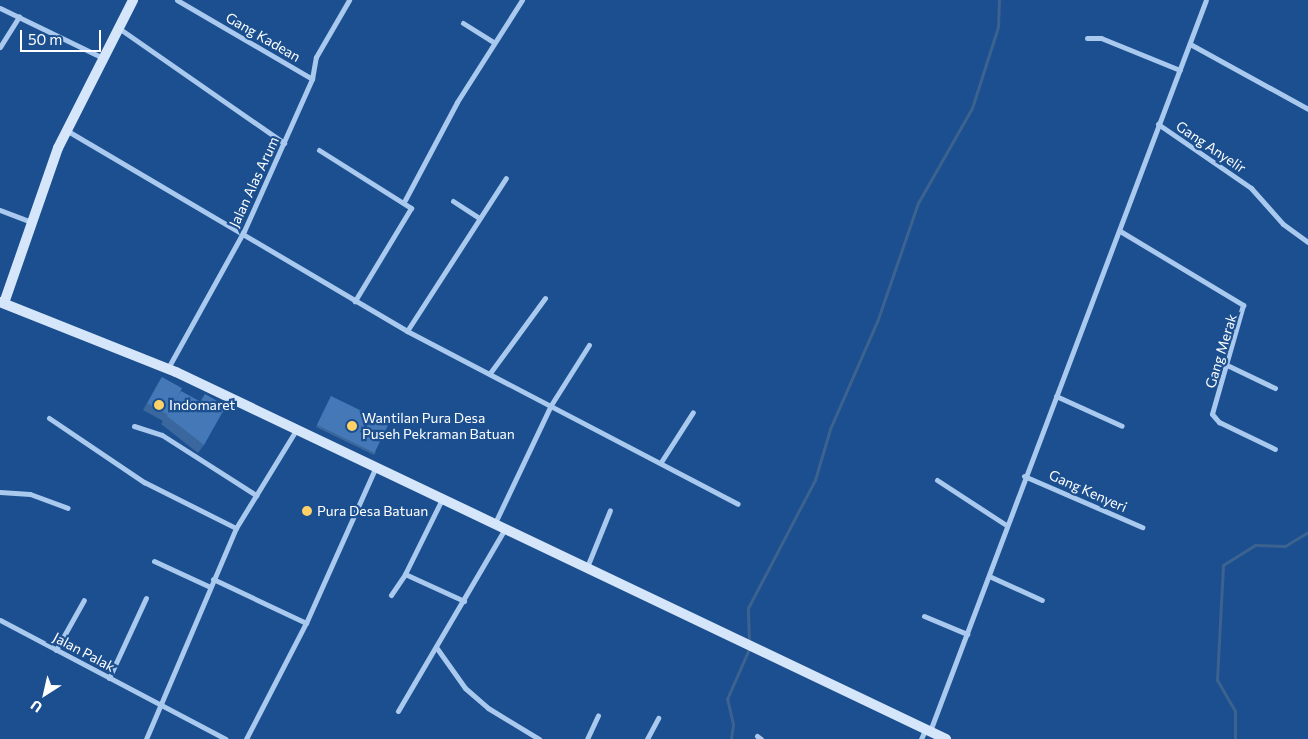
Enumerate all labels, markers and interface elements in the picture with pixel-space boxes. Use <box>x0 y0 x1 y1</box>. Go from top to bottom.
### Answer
street label: Gang Kadean <box>223 9 303 65</box>
scale bar <box>22 20 104 52</box>
text: 50 m <box>28 30 62 48</box>
street label: Gang Anyelir <box>1173 118 1249 176</box>
street label: Jalan Alas Arum <box>226 134 282 230</box>
street label: Gang Merak <box>1202 312 1240 390</box>
place label: Indomaret <box>169 397 235 413</box>
marker: Indomaret <box>153 399 165 411</box>
place label: Wantilan Pura Desa Puseh Pekraman Batuan <box>362 410 515 442</box>
marker: Wantilan Pura Desa Puseh Pekraman Batuan <box>346 420 358 432</box>
street label: Gang Kenyeri <box>1046 466 1130 516</box>
place label: Pura Desa Batuan <box>317 503 428 519</box>
marker: Pura Desa Batuan <box>301 505 313 517</box>
street label: Jalan Palak <box>50 629 118 675</box>
north arrow <box>20 669 70 719</box>
text: U <box>27 697 45 717</box>

